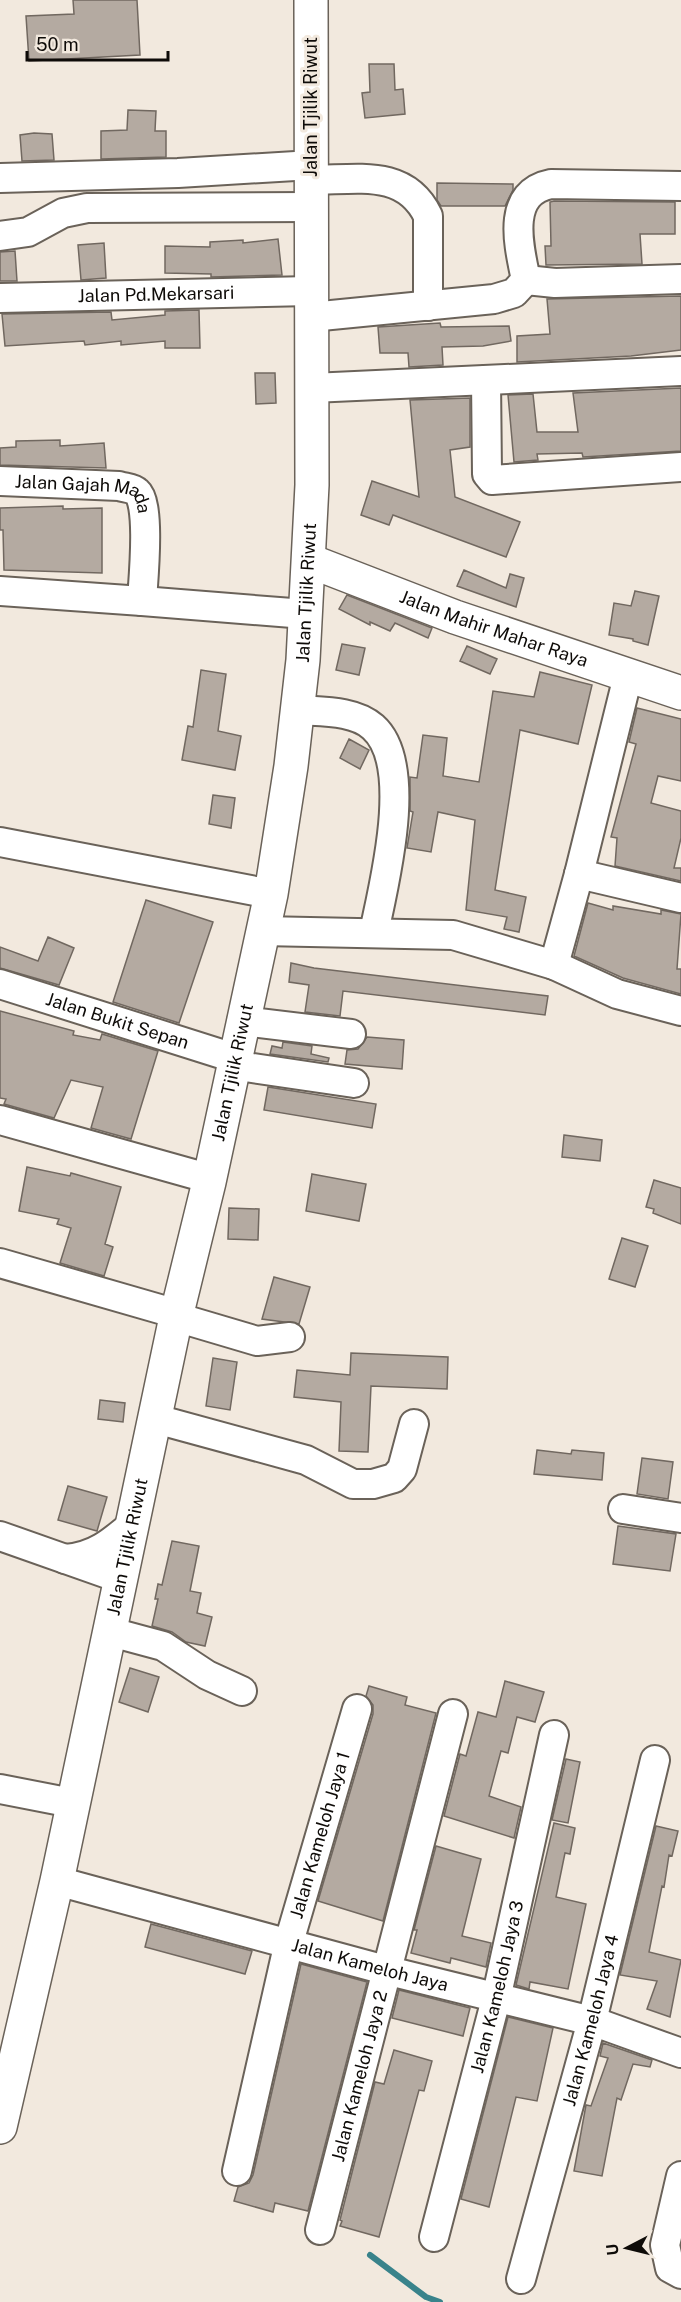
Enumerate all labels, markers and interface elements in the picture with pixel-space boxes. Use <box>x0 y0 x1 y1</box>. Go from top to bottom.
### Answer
scale bar <box>27 24 168 62</box>
text: 50 m <box>36 34 79 55</box>
street label: Jalan Tjilik Riwut <box>300 37 321 177</box>
street label: Jalan Pd.Mekarsari <box>77 282 235 306</box>
street label: Jalan Gajah Mada <box>14 471 155 515</box>
street label: Jalan Tjilik Riwut <box>292 522 320 663</box>
street label: Jalan Mahir Mahar Raya <box>397 586 591 671</box>
street label: Jalan Bukit Sepan <box>43 988 192 1053</box>
street label: Jalan Tjilik Riwut <box>207 1002 257 1143</box>
street label: Jalan Tjilik Riwut <box>102 1476 152 1617</box>
street label: Jalan Kameloh Jaya 1 <box>285 1749 354 1921</box>
street label: Jalan Kameloh Jaya 3 <box>466 1899 527 2075</box>
street label: Jalan Kameloh Jaya 4 <box>558 1932 623 2108</box>
street label: Jalan Kameloh Jaya <box>289 1934 450 1995</box>
street label: Jalan Kameloh Jaya 2 <box>327 1988 391 2164</box>
north arrow <box>597 2218 657 2278</box>
text: U <box>602 2243 623 2257</box>

